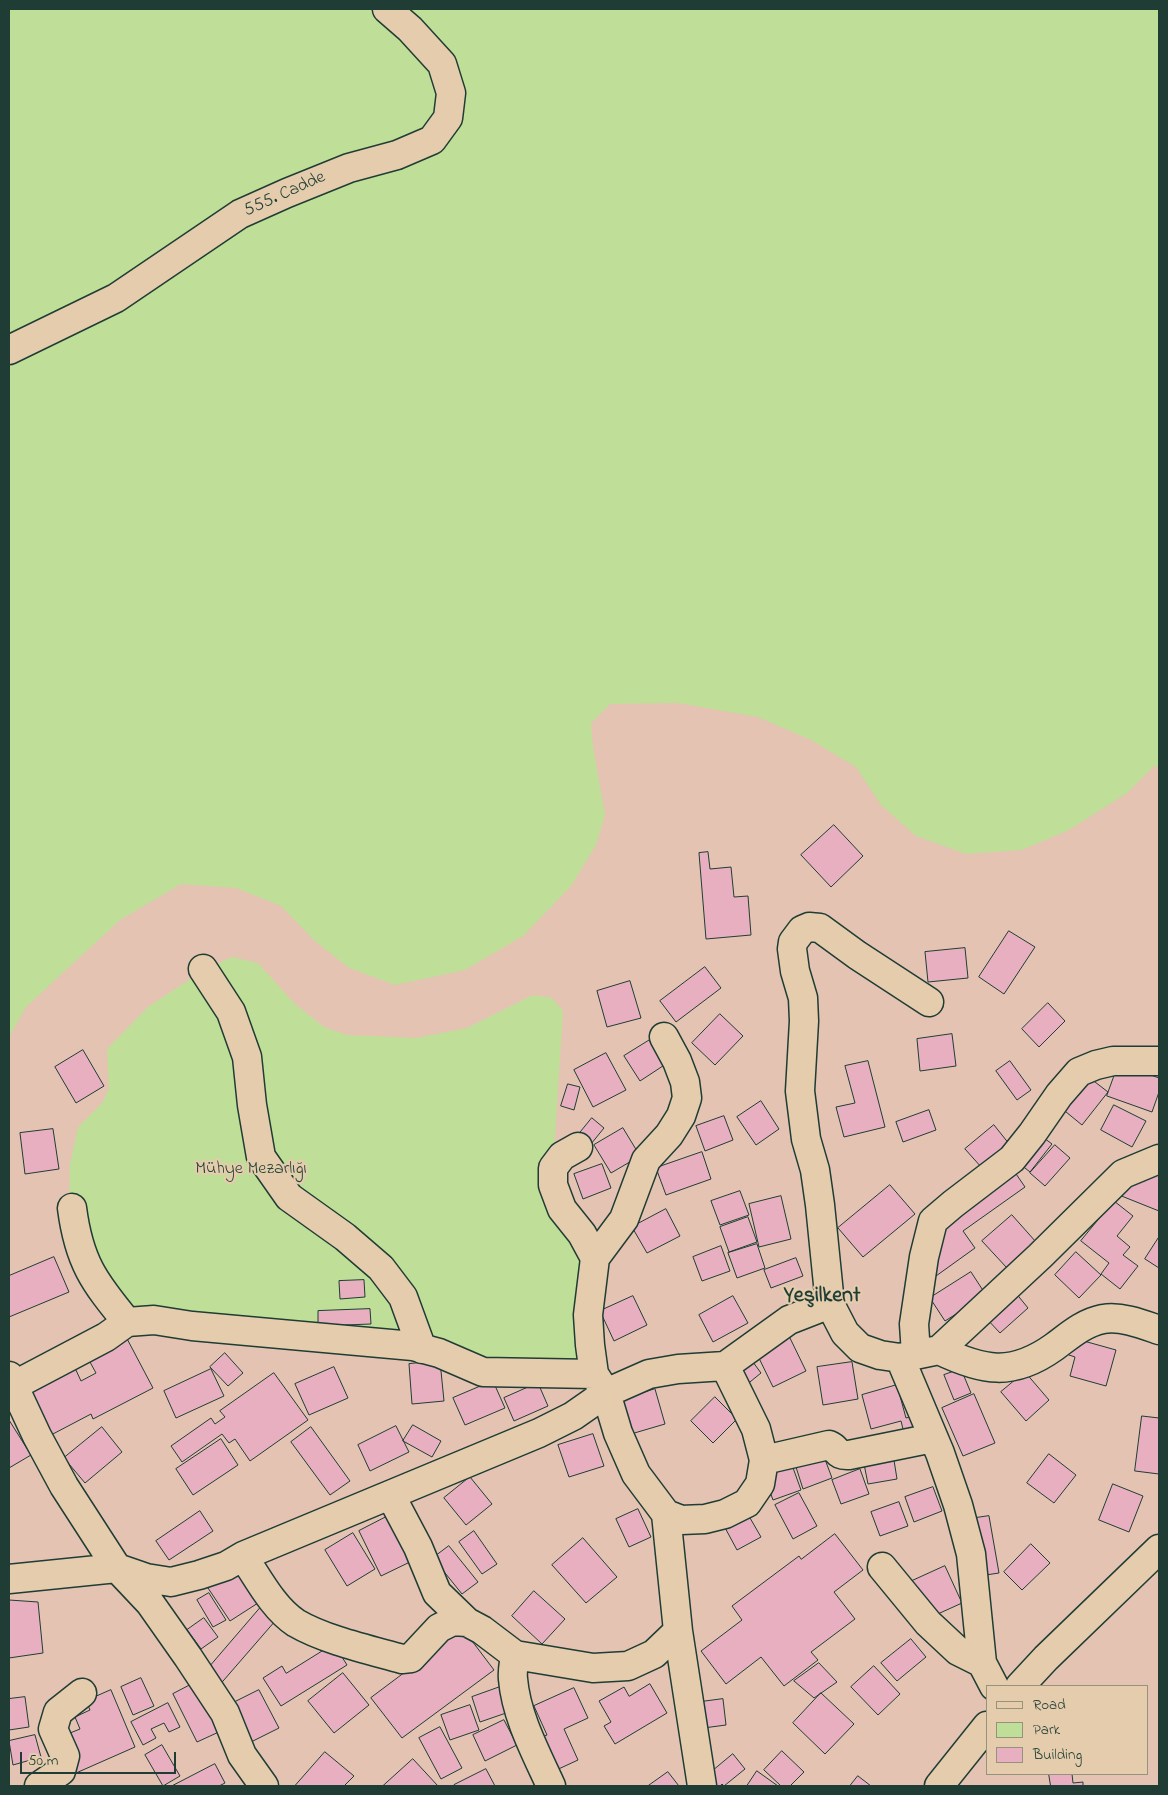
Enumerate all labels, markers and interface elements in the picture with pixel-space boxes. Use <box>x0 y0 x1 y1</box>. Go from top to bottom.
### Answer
street label: 555. Cadde <box>241 167 329 223</box>
park label: Mühye Mezarlığı <box>195 1159 307 1181</box>
district label: Yeşilkent <box>784 1284 860 1310</box>
legend <box>986 1685 1148 1775</box>
text: Road <box>1033 1694 1066 1716</box>
text: Park <box>1033 1719 1060 1741</box>
scale bar <box>22 1742 179 1774</box>
text: Building <box>1033 1744 1082 1766</box>
text: 50 m <box>28 1750 58 1772</box>

